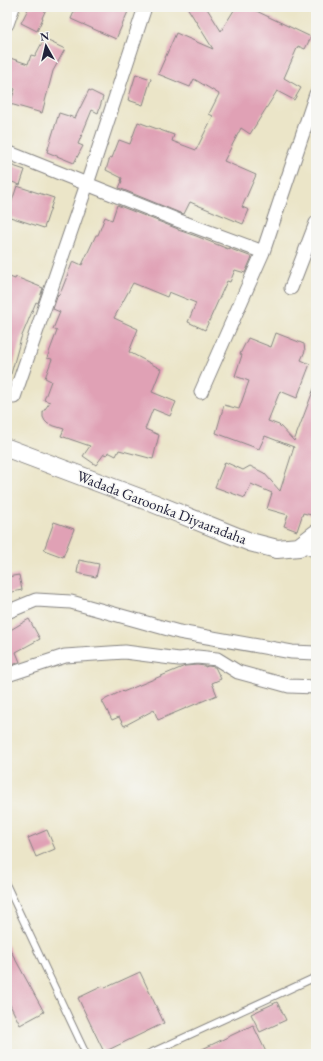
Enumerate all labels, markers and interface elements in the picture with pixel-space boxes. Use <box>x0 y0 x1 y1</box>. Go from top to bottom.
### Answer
north arrow <box>26 26 66 66</box>
text: N <box>39 29 50 44</box>
street label: Wadada Garoonka Diyaaradaha <box>74 466 250 548</box>

